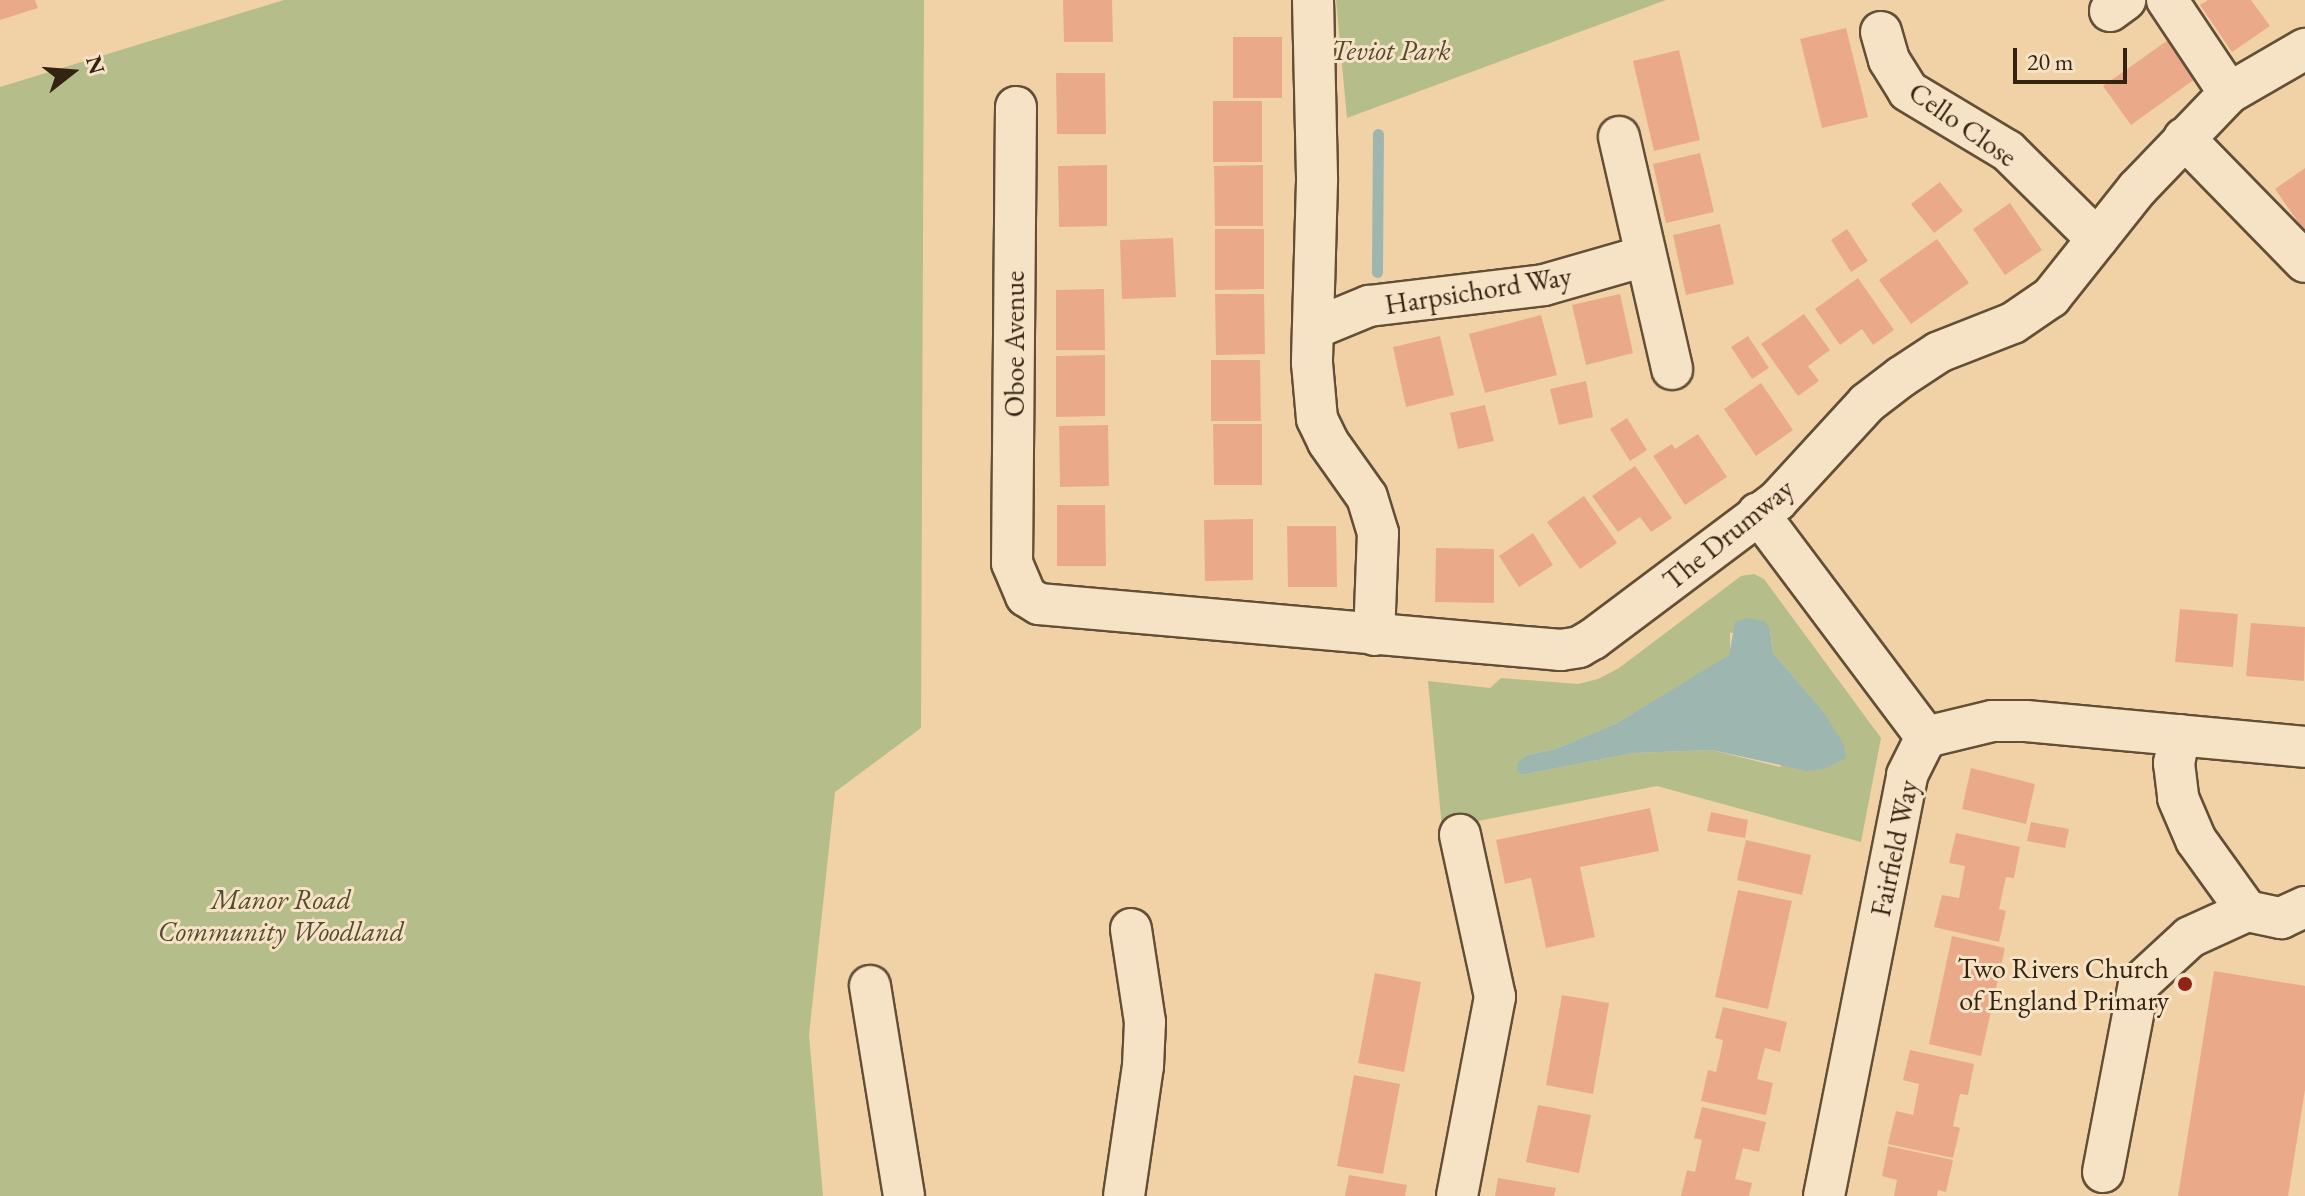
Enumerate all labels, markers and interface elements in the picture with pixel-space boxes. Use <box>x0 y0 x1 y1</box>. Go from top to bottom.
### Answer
north arrow <box>32 32 112 112</box>
scale bar <box>2017 32 2131 82</box>
park label: Teviot Park <box>1331 33 1451 67</box>
text: 20 m <box>2027 46 2074 77</box>
text: N <box>79 52 112 78</box>
street label: Cello Close <box>1903 75 2023 173</box>
street label: Harpsichord Way <box>1382 259 1574 321</box>
street label: Oboe Avenue <box>997 271 1031 417</box>
street label: The Drumway <box>1656 471 1800 597</box>
street label: Fairfield Way <box>1863 777 1925 919</box>
park label: Manor Road Community Woodland <box>158 882 404 948</box>
place label: Two Rivers Church of England Primary <box>1958 951 2169 1017</box>
marker: Two Rivers Church of England Primary <box>2176 975 2194 993</box>

